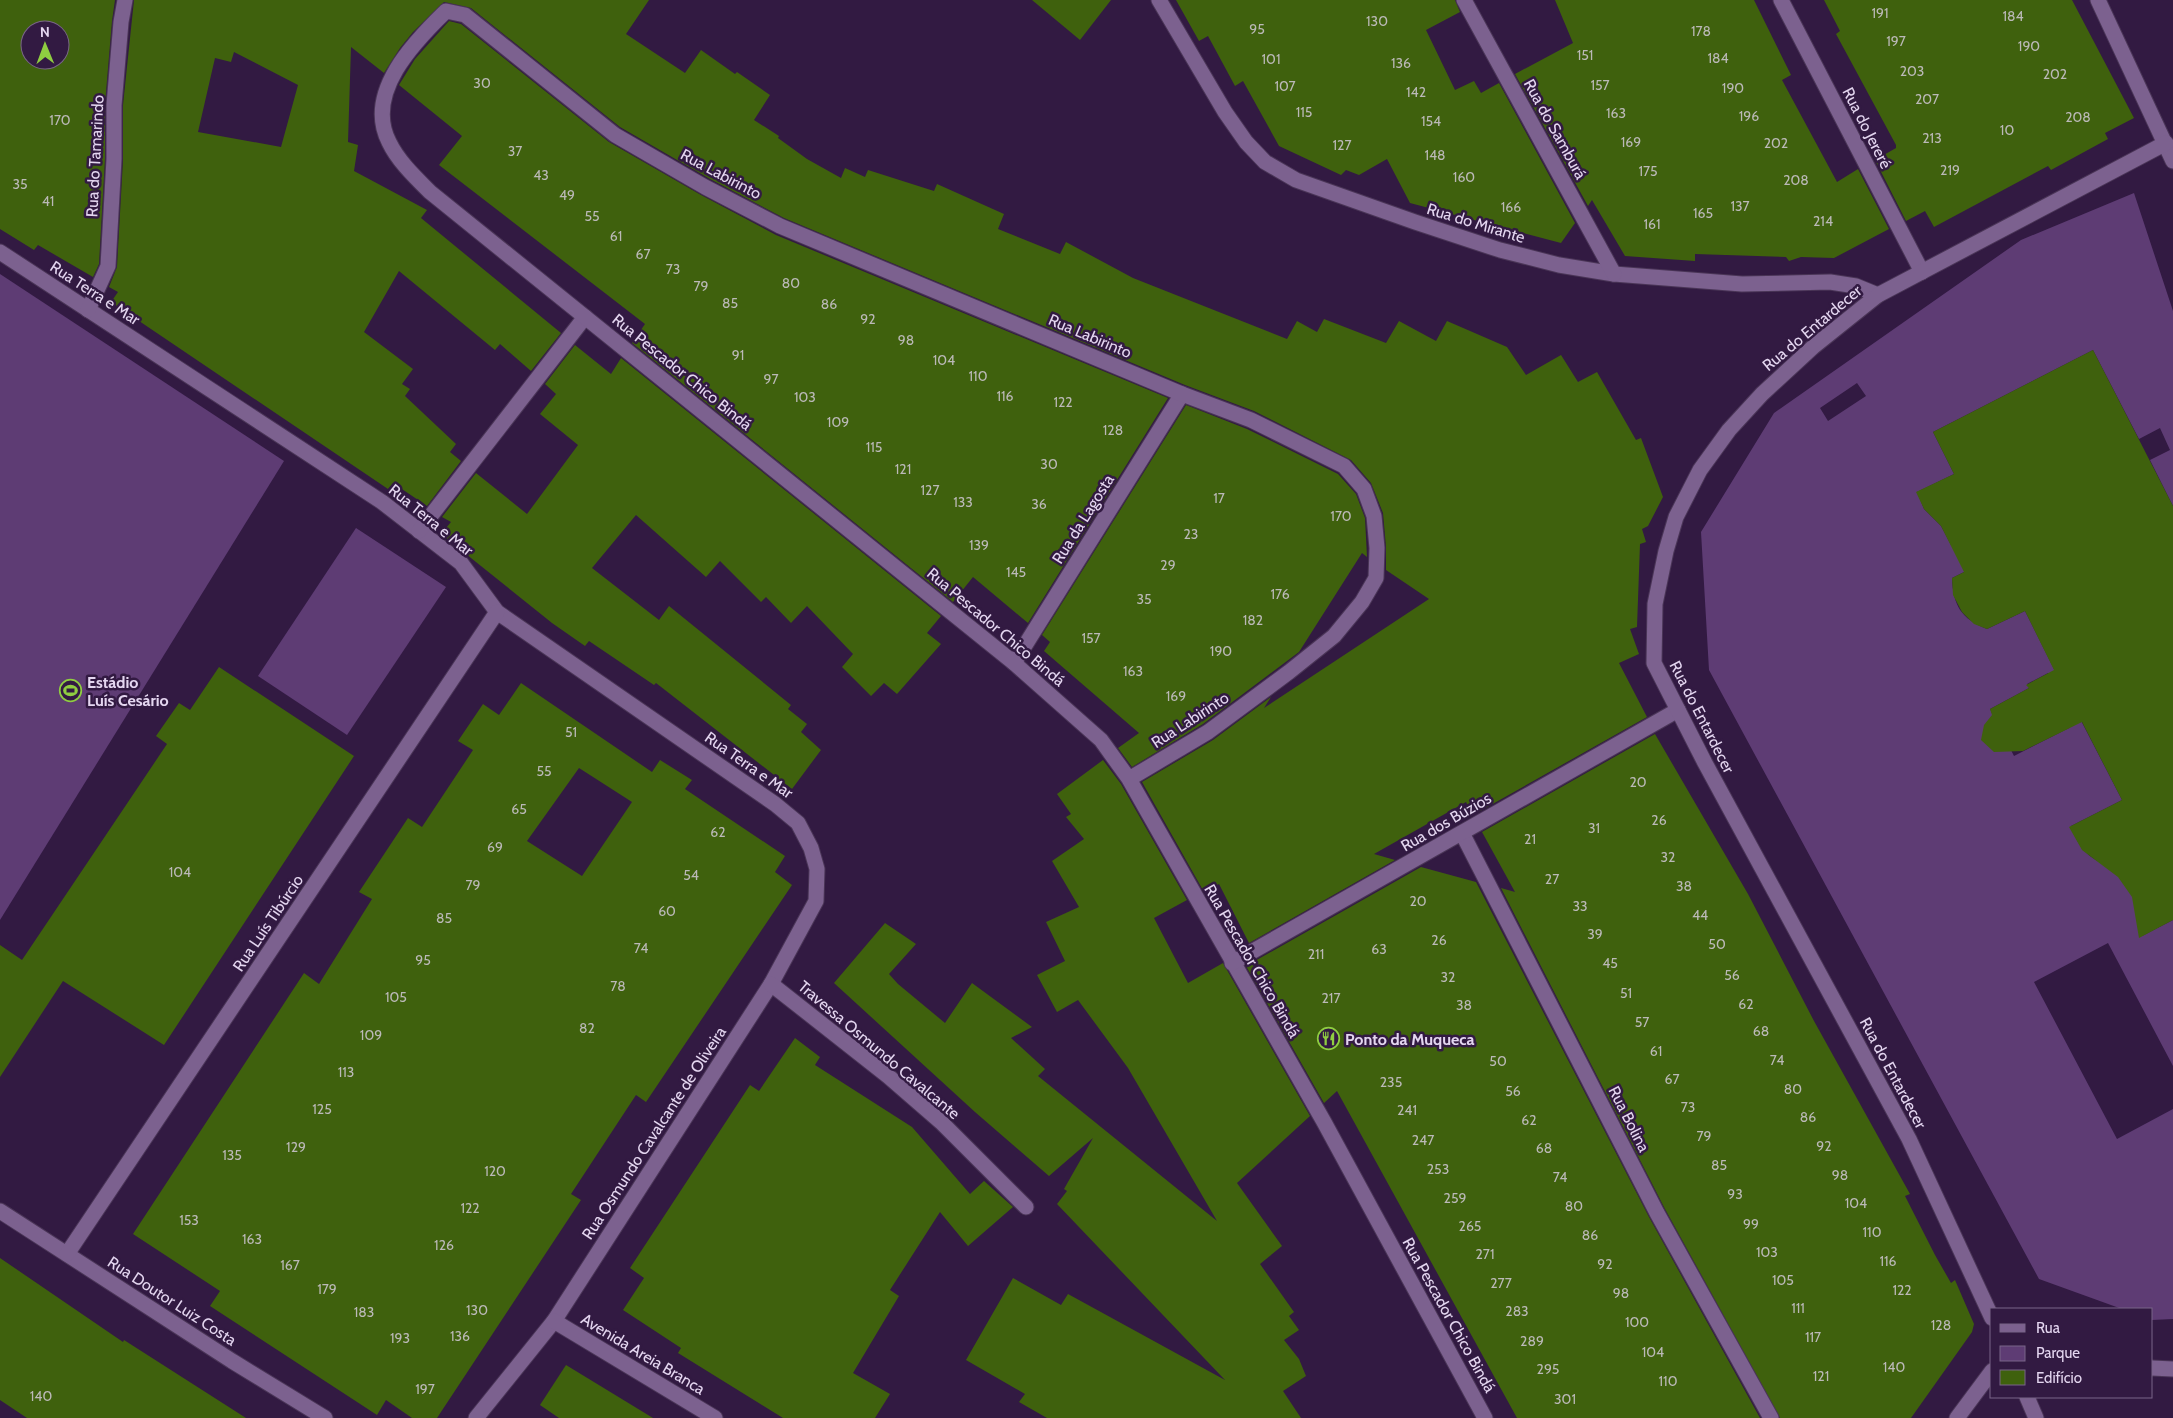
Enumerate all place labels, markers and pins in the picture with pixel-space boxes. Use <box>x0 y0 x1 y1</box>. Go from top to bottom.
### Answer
place label: Estádio Luís Cesário <box>87 673 169 710</box>
sports icon: Estádio Luís Cesário <box>59 679 83 703</box>
restaurant icon: Ponto da Muqueca <box>1317 1027 1341 1051</box>
place label: Ponto da Muqueca <box>1345 1030 1475 1049</box>

